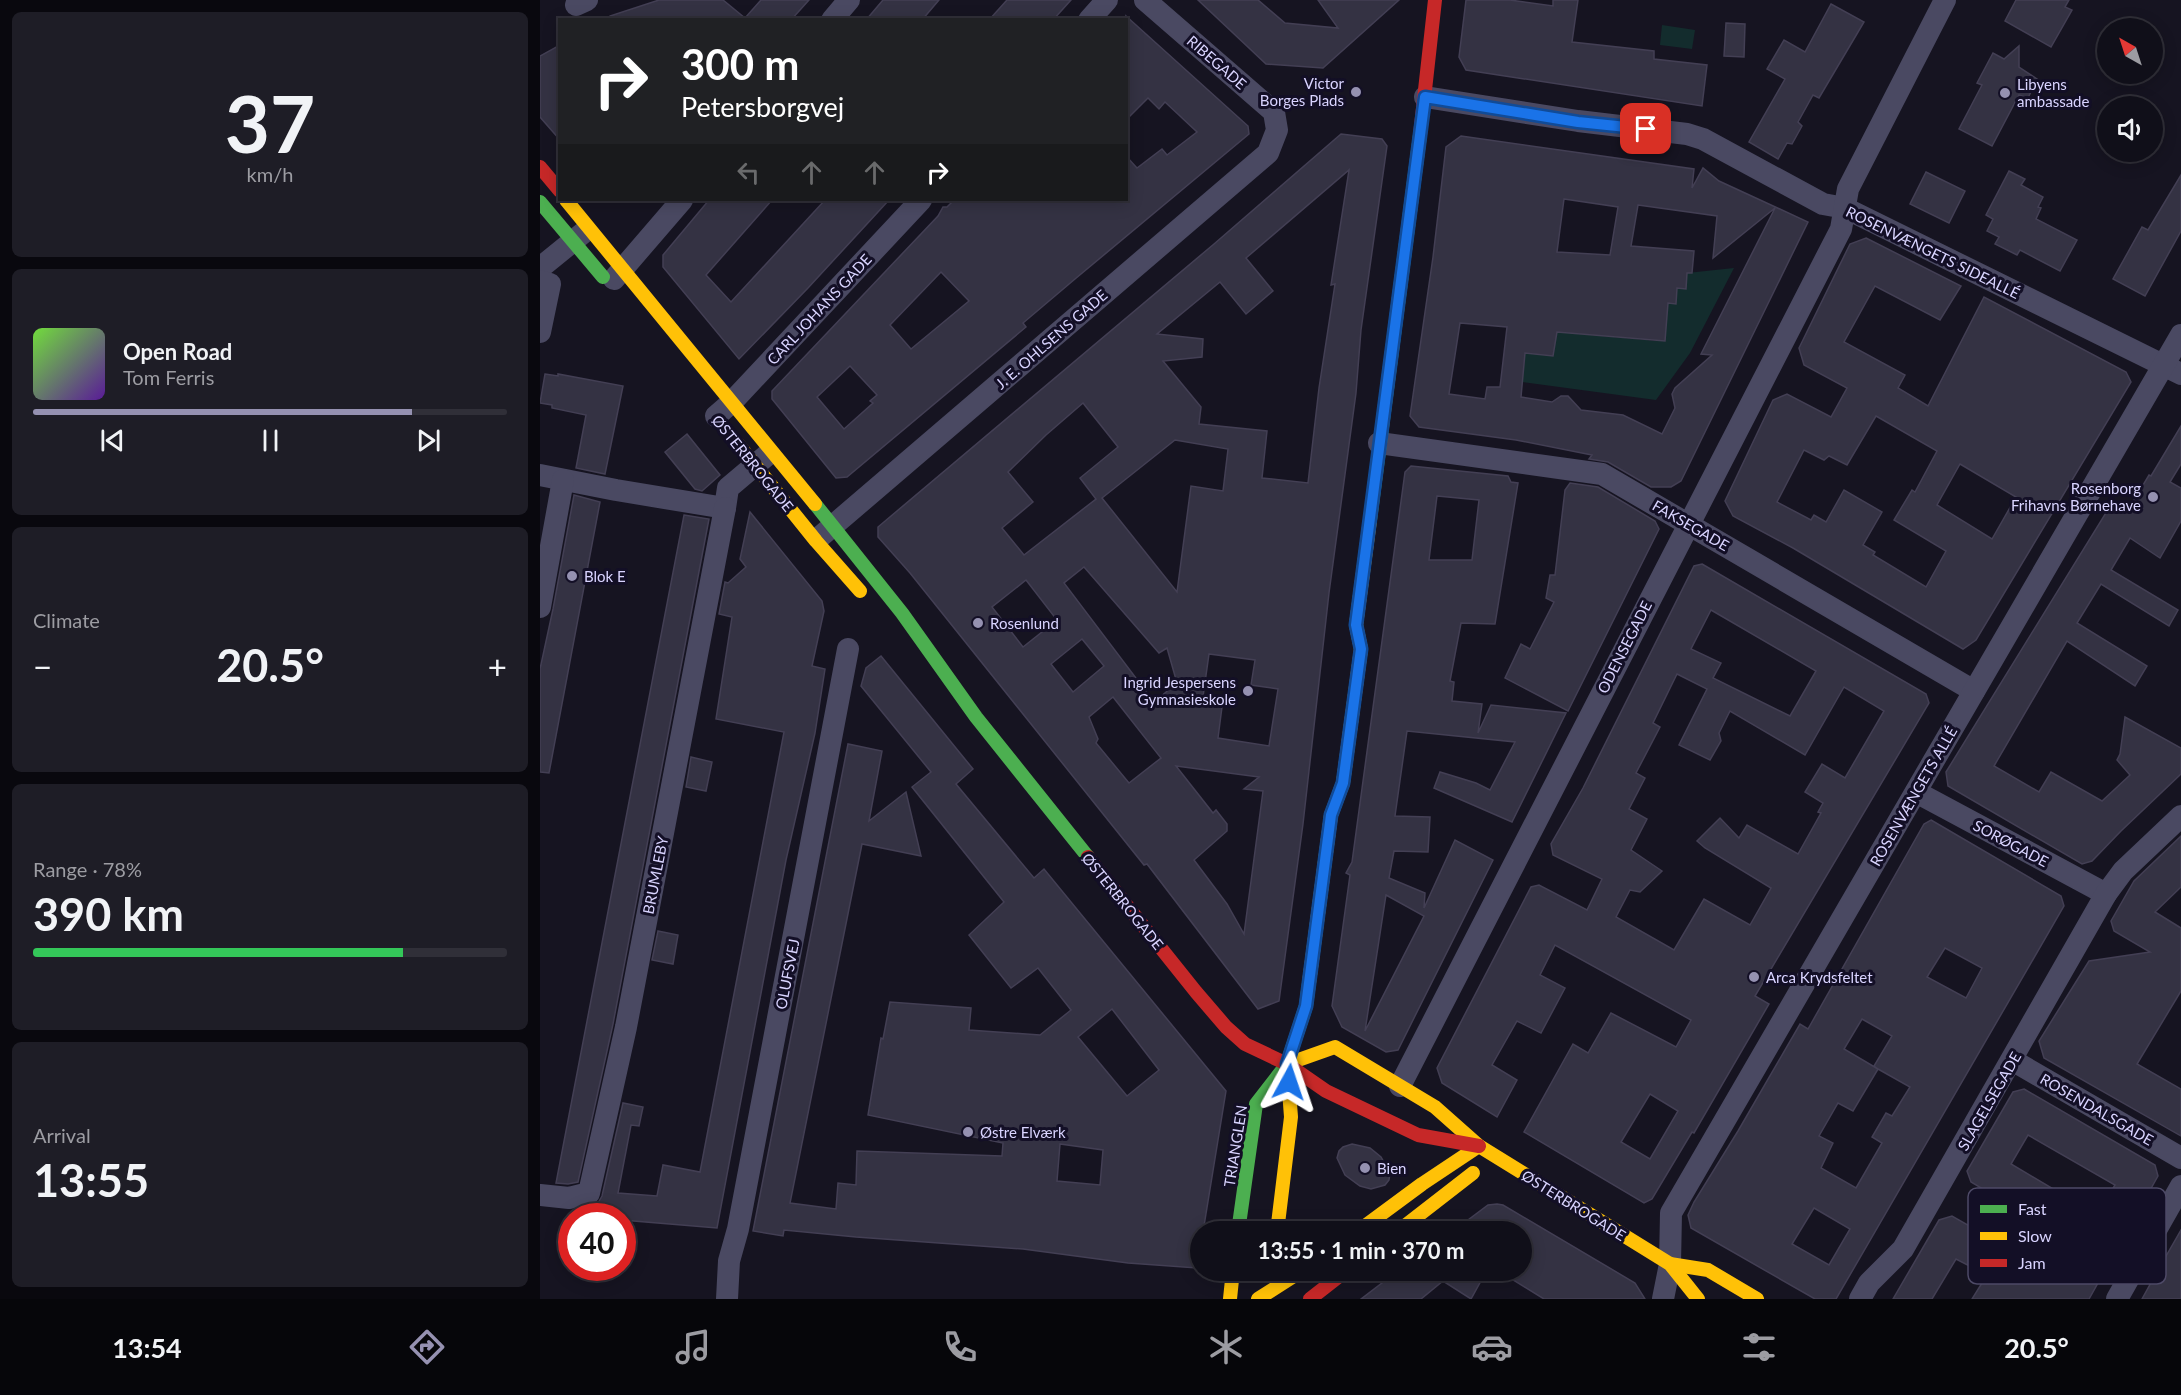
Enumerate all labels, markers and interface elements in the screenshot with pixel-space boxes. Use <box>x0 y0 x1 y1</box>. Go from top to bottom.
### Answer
north arrow <box>2097 18 2163 84</box>
map controls <box>2097 18 2163 162</box>
street label: RIBEGADE <box>1184 31 1250 93</box>
text: 300 m <box>681 39 799 89</box>
icon: right <box>582 42 660 120</box>
place label: Victor Borges Plads <box>1260 74 1345 109</box>
place label: Libyens ambassade <box>2017 75 2089 110</box>
text: 37 <box>225 76 315 170</box>
marker: Victor Borges Plads <box>1349 85 1363 99</box>
marker: Libyens ambassade <box>1998 86 2012 100</box>
text: Petersborgvej <box>681 90 844 123</box>
button: sound <box>2097 96 2163 162</box>
pin <box>1620 103 1671 154</box>
icon: arrive <box>1629 112 1662 145</box>
icon: left <box>732 156 765 189</box>
icon: ahead <box>795 156 828 189</box>
icon: ahead <box>858 156 891 189</box>
icon: right <box>921 156 954 189</box>
text: km/h <box>247 162 293 186</box>
street label: ROSENVÆNGETS SIDEALLÉ <box>1843 202 2023 302</box>
street label: CARL JOHANS GADE <box>763 250 875 368</box>
street label: J. E. OHLSENS GADE <box>991 286 1111 392</box>
text: Open Road <box>123 338 232 365</box>
text: Tom Ferris <box>123 365 214 389</box>
street label: ØSTERBROGADE <box>709 411 797 515</box>
icon: previous <box>96 424 129 457</box>
icon: pause <box>254 424 287 457</box>
icon: next <box>412 424 445 457</box>
place label: Rosenborg Frihavns Børnehave <box>2011 479 2141 514</box>
marker: Rosenborg Frihavns Børnehave <box>2146 490 2160 504</box>
street label: FAKSEGADE <box>1650 496 1732 554</box>
place label: Blok E <box>584 567 626 585</box>
marker: Blok E <box>565 569 579 583</box>
street label: ODENSEGADE <box>1593 598 1655 696</box>
text: Climate <box>33 608 100 632</box>
place label: Rosenlund <box>990 614 1059 632</box>
marker: Rosenlund <box>971 616 985 630</box>
text: 20.5° <box>216 638 324 692</box>
text: − <box>33 646 52 686</box>
text: + <box>488 646 507 686</box>
place label: Ingrid Jespersens Gymnasieskole <box>1123 673 1236 708</box>
marker: Ingrid Jespersens Gymnasieskole <box>1241 684 1255 698</box>
street label: ROSENVÆNGETS ALLÉ <box>1866 723 1960 869</box>
street label: SORØGADE <box>1970 816 2052 870</box>
street label: BRUMLEBY <box>639 834 671 916</box>
street label: ØSTERBROGADE <box>1079 849 1167 953</box>
text: Range · 78% <box>33 857 142 881</box>
text: 390 km <box>33 887 184 941</box>
street label: OLUFSVEJ <box>771 937 803 1011</box>
place label: Arca Krydsfeltet <box>1766 968 1873 986</box>
marker: Arca Krydsfeltet <box>1747 970 1761 984</box>
street label: SLAGELSEGADE <box>1954 1049 2024 1153</box>
position arrow <box>1257 1050 1321 1114</box>
street label: ROSENDALSGADE <box>2037 1069 2157 1149</box>
street label: TRIANGLEN <box>1220 1104 1250 1188</box>
text: Arrival <box>33 1123 91 1147</box>
place label: Østre Elværk <box>980 1123 1066 1141</box>
marker: Østre Elværk <box>961 1125 975 1139</box>
text: 13:55 <box>33 1153 149 1207</box>
place label: Bien <box>1377 1159 1406 1177</box>
marker: Bien <box>1358 1161 1372 1175</box>
street label: ØSTERBROGADE <box>1519 1166 1629 1244</box>
legend <box>1968 1188 2166 1284</box>
text: Fast <box>2018 1199 2047 1218</box>
speed limit sign: 40 <box>558 1203 636 1281</box>
text: Slow <box>2018 1226 2052 1245</box>
text: 13:55 · 1 min · 370 m <box>1258 1237 1464 1264</box>
text: Jam <box>2018 1253 2046 1272</box>
icon: directions <box>406 1326 448 1368</box>
icon: music <box>672 1326 714 1368</box>
icon: phone <box>939 1326 981 1368</box>
icon: climate <box>1205 1326 1247 1368</box>
icon: car <box>1471 1326 1513 1368</box>
icon: filters <box>1738 1326 1780 1368</box>
text: 13:54 <box>112 1331 182 1364</box>
text: 20.5° <box>2004 1331 2069 1364</box>

